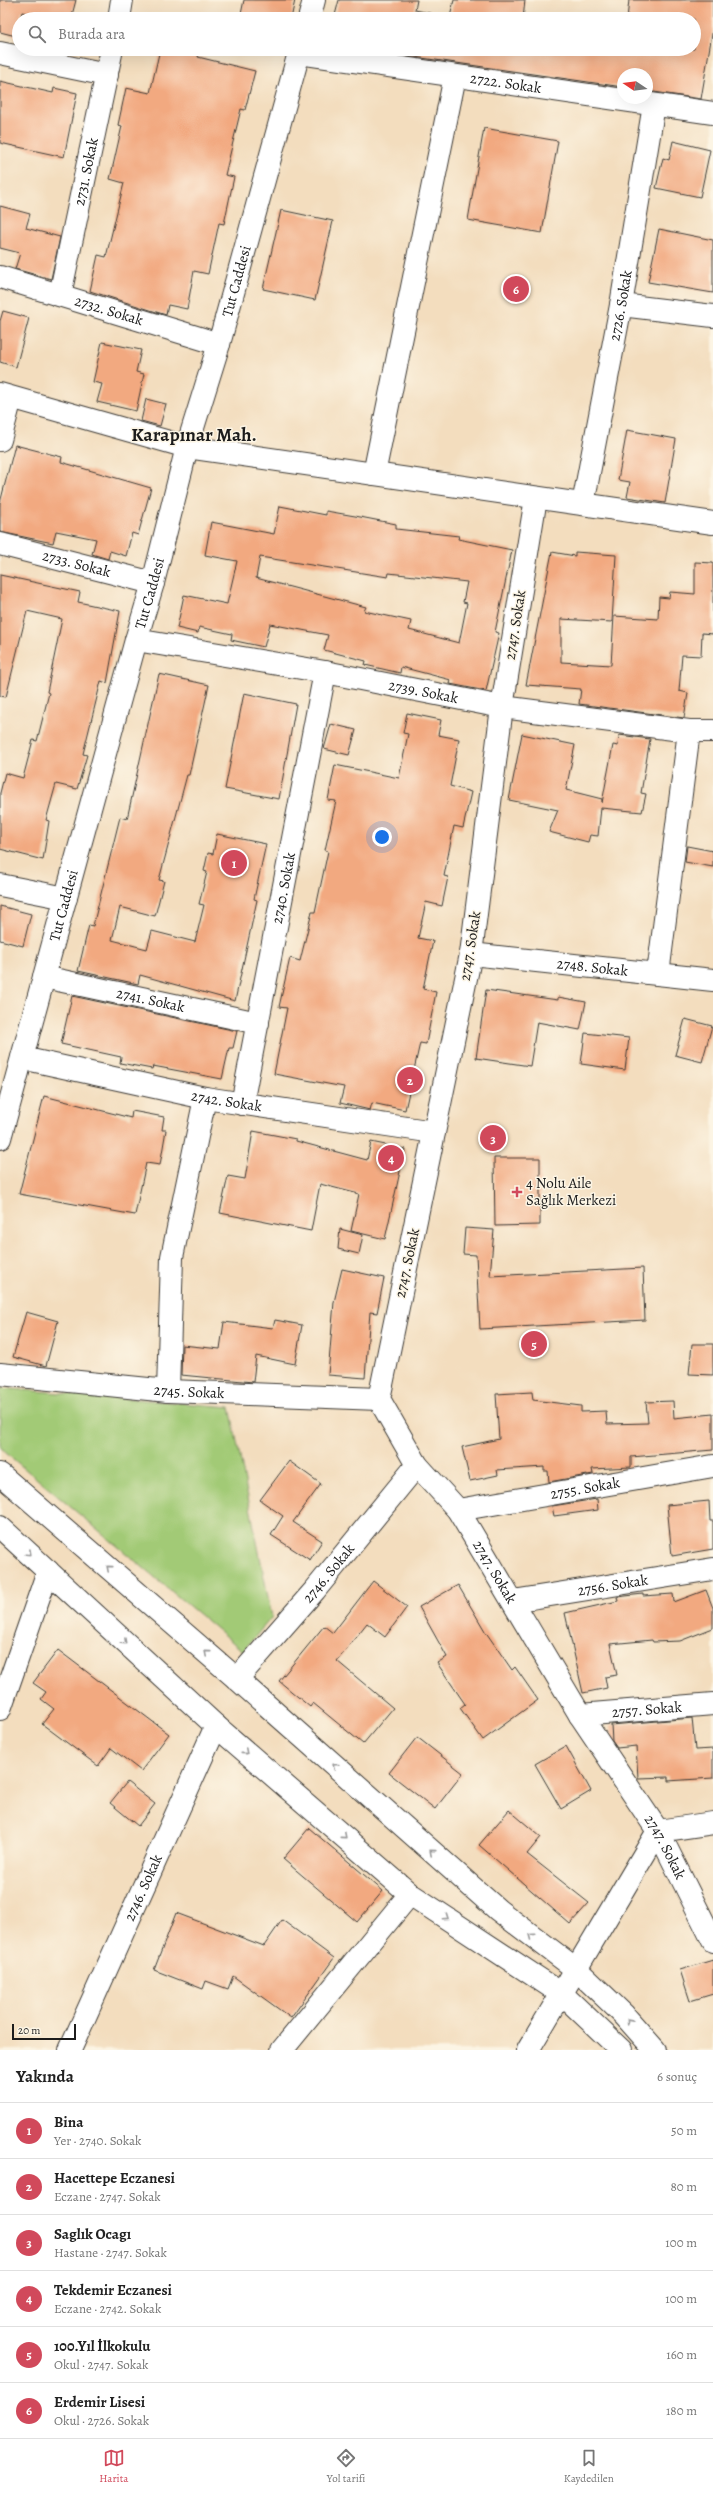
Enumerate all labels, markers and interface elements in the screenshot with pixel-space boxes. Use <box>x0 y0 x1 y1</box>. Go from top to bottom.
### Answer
search box <box>12 12 701 56</box>
icon: search <box>26 23 48 45</box>
text: Burada ara <box>58 24 125 44</box>
street label: 2722. Sokak <box>469 68 543 98</box>
north arrow <box>617 68 653 104</box>
street label: 2731. Sokak <box>69 135 103 207</box>
street label: Tut Caddesi <box>217 243 256 319</box>
street label: 2726. Sokak <box>604 268 637 343</box>
pin: 6 <box>503 274 529 304</box>
street label: 2732. Sokak <box>72 290 146 330</box>
district label: Karapınar Mah. <box>131 422 257 448</box>
street label: 2733. Sokak <box>40 545 113 582</box>
street label: Tut Caddesi <box>130 555 169 631</box>
street label: 2747. Sokak <box>500 588 530 661</box>
street label: 2739. Sokak <box>387 675 460 708</box>
your location <box>372 827 392 847</box>
pin: 1 <box>221 848 247 878</box>
street label: 2740. Sokak <box>267 850 300 925</box>
street label: Tut Caddesi <box>44 868 83 944</box>
street label: 2747. Sokak <box>455 909 485 982</box>
street label: 2748. Sokak <box>556 953 629 981</box>
street label: 2741. Sokak <box>115 983 187 1017</box>
pin: 2 <box>397 1065 423 1095</box>
street label: 2742. Sokak <box>189 1085 264 1116</box>
pin: 3 <box>480 1123 506 1153</box>
pin: 4 <box>378 1143 404 1173</box>
place label: 4 Nolu Aile Sağlık Merkezi <box>526 1173 616 1210</box>
marker: 4 Nolu Aile Sağlık Merkezi <box>511 1186 523 1198</box>
street label: 2747. Sokak <box>390 1226 424 1300</box>
pin: 5 <box>521 1329 547 1359</box>
street label: 2745. Sokak <box>153 1380 225 1403</box>
street label: 2755. Sokak <box>549 1472 622 1504</box>
street label: 2747. Sokak <box>468 1536 522 1608</box>
street label: 2746. Sokak <box>298 1539 359 1607</box>
one-way arrow <box>24 1549 31 1556</box>
one-way arrow <box>106 1566 113 1573</box>
street label: 2756. Sokak <box>576 1569 650 1601</box>
one-way arrow <box>119 1637 127 1644</box>
one-way arrow <box>204 1651 212 1658</box>
street label: 2757. Sokak <box>611 1697 683 1722</box>
one-way arrow <box>241 1747 248 1754</box>
one-way arrow <box>332 1763 340 1770</box>
street label: 2747. Sokak <box>640 1811 691 1883</box>
one-way arrow <box>339 1832 347 1839</box>
one-way arrow <box>429 1849 437 1856</box>
street label: 2746. Sokak <box>119 1851 167 1924</box>
one-way arrow <box>441 1912 448 1919</box>
one-way arrow <box>529 1933 536 1940</box>
one-way arrow <box>627 2018 634 2026</box>
scale bar <box>12 2022 76 2041</box>
text: 20 m <box>18 2023 40 2038</box>
text: Yakında <box>16 2065 74 2088</box>
text: 6 sonuç <box>657 2068 697 2085</box>
text: Bina <box>54 2112 83 2132</box>
text: 1 <box>27 2122 31 2139</box>
text: 50 m <box>671 2122 697 2139</box>
text: Yer · 2740. Sokak <box>54 2132 142 2149</box>
text: Hacettepe Eczanesi <box>54 2168 175 2188</box>
text: 2 <box>26 2178 32 2195</box>
text: 80 m <box>670 2178 697 2195</box>
text: Eczane · 2747. Sokak <box>54 2188 161 2205</box>
text: Saglık Ocagı <box>54 2224 131 2244</box>
text: 3 <box>26 2234 32 2251</box>
text: 100 m <box>665 2234 697 2251</box>
text: Hastane · 2747. Sokak <box>54 2244 167 2261</box>
text: Tekdemir Eczanesi <box>54 2280 172 2300</box>
text: 4 <box>26 2290 32 2307</box>
text: 100 m <box>665 2290 697 2307</box>
text: Eczane · 2742. Sokak <box>54 2300 161 2317</box>
text: 100.Yıl İlkokulu <box>54 2336 150 2356</box>
text: 5 <box>26 2346 32 2363</box>
text: 160 m <box>666 2346 697 2363</box>
text: Okul · 2747. Sokak <box>54 2356 148 2373</box>
text: Erdemir Lisesi <box>54 2392 145 2412</box>
text: 6 <box>26 2402 32 2419</box>
text: 180 m <box>666 2402 697 2419</box>
text: Okul · 2726. Sokak <box>54 2412 149 2429</box>
tab: Harita <box>99 2447 128 2486</box>
tab: Yol tarifi <box>327 2447 365 2486</box>
tab: Kaydedilen <box>564 2447 614 2486</box>

